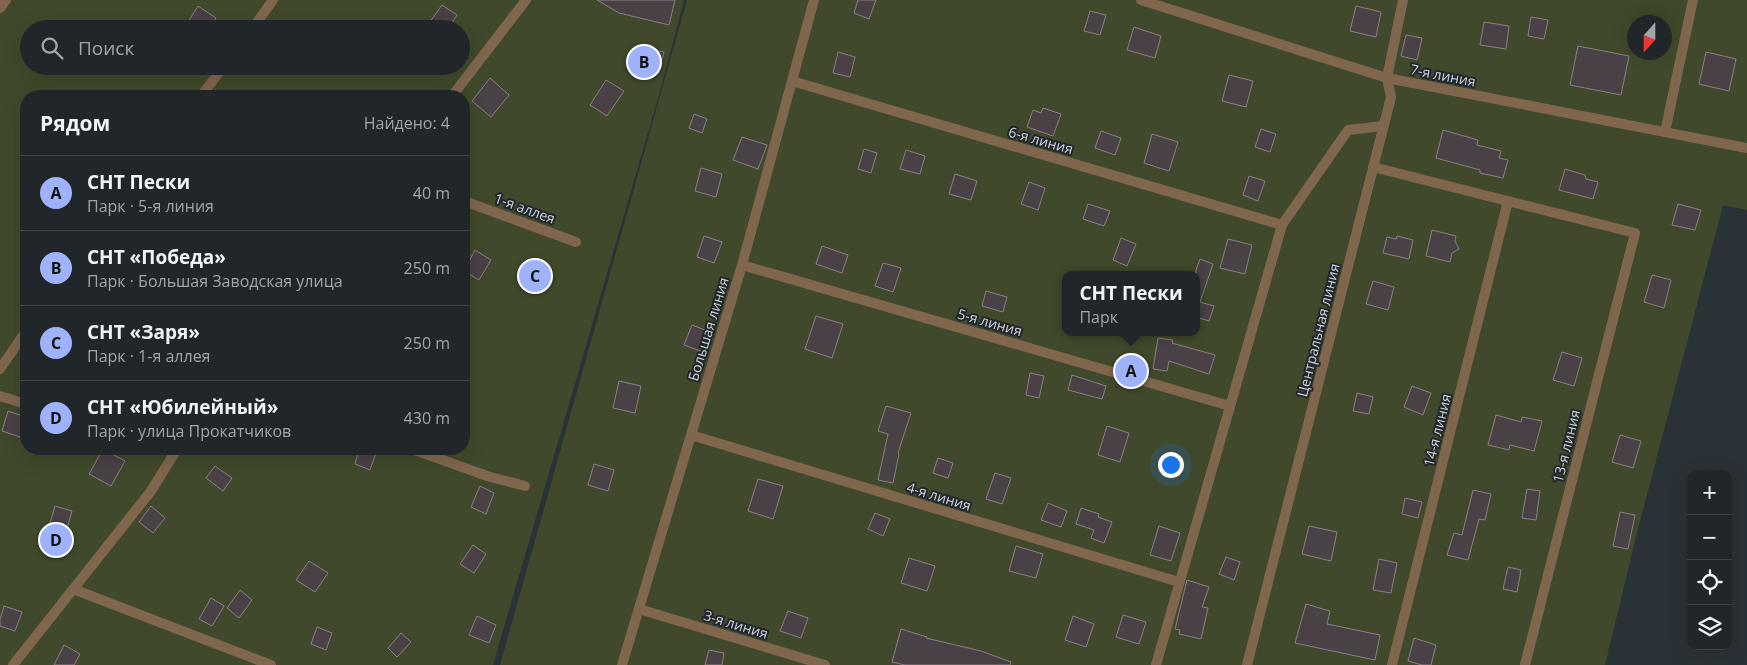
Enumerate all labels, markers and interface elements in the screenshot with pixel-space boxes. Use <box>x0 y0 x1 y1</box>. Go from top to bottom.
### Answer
north arrow <box>1627 15 1672 60</box>
search box <box>20 20 470 75</box>
icon: search <box>38 34 66 62</box>
text: Поиск <box>78 35 134 61</box>
pin: B <box>628 43 660 81</box>
street label: 7-я линия <box>1409 59 1477 91</box>
text: Рядом <box>40 109 110 137</box>
text: Найдено: 4 <box>364 112 450 134</box>
street label: 6-я линия <box>1007 122 1075 158</box>
text: СНТ Пески <box>87 169 190 195</box>
text: A <box>50 182 62 204</box>
text: 40 m <box>413 182 450 204</box>
street label: 1-я аллея <box>492 188 558 228</box>
text: Парк · 5-я линия <box>87 195 214 217</box>
text: СНТ «Победа» <box>87 244 226 270</box>
text: B <box>51 257 61 279</box>
text: 250 m <box>404 257 450 279</box>
pin: C <box>519 257 551 295</box>
street label: Центральная линия <box>1292 261 1344 399</box>
text: Парк · Большая Заводская улица <box>87 270 343 292</box>
popup <box>1062 271 1200 336</box>
street label: Большая линия <box>683 275 733 383</box>
text: СНТ Пески <box>1079 280 1183 306</box>
street label: 5-я линия <box>956 304 1024 340</box>
text: Парк <box>1079 306 1118 328</box>
text: СНТ «Заря» <box>87 319 200 345</box>
text: C <box>51 332 61 354</box>
text: 250 m <box>404 332 450 354</box>
text: Парк · 1-я аллея <box>87 345 210 367</box>
pin: A <box>1115 352 1147 390</box>
street label: 14-я линия <box>1419 392 1455 468</box>
text: СНТ «Юбилейный» <box>87 394 278 420</box>
text: D <box>50 407 62 429</box>
text: 430 m <box>404 407 450 429</box>
street label: 13-я линия <box>1548 408 1584 484</box>
text: Парк · улица Прокатчиков <box>87 420 291 442</box>
your location <box>1158 452 1184 478</box>
map controls <box>1687 470 1732 650</box>
button: + <box>1687 470 1732 515</box>
street label: 4-я линия <box>905 477 973 515</box>
button: − <box>1687 515 1732 560</box>
pin: D <box>40 521 72 559</box>
button: locate <box>1687 560 1732 605</box>
street label: 3-я линия <box>702 605 770 643</box>
button: layers <box>1687 605 1732 650</box>

